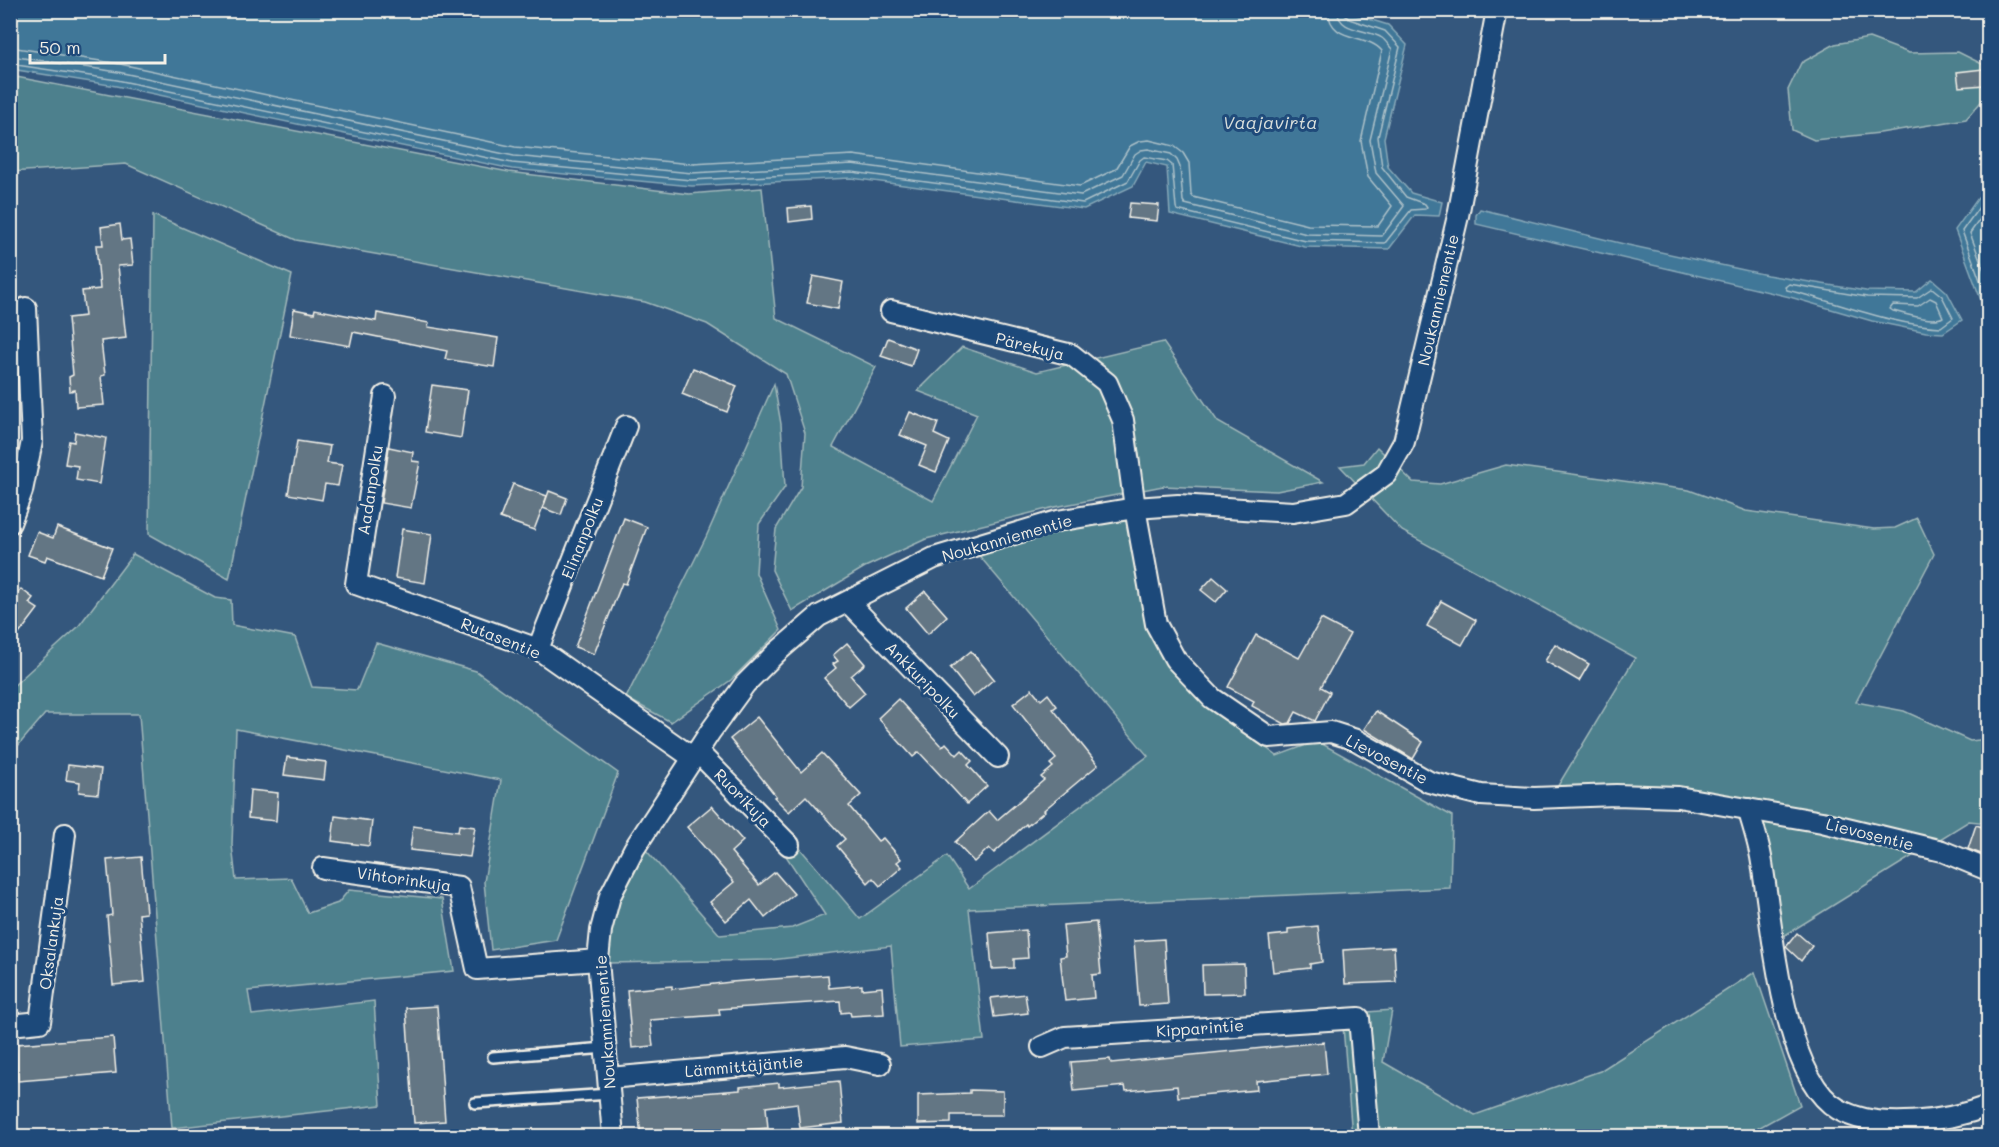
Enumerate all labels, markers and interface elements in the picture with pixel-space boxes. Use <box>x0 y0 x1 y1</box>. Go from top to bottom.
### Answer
scale bar <box>30 27 165 65</box>
text: 50 m <box>39 35 81 59</box>
water label: Vaajavirta <box>1223 110 1317 134</box>
street label: Noukanniementie <box>1412 232 1463 368</box>
street label: Pärekuja <box>993 327 1067 364</box>
street label: Aadanpolku <box>352 444 387 536</box>
street label: Elinanpolku <box>556 494 607 582</box>
street label: Noukanniementie <box>939 509 1074 566</box>
street label: Rutasentie <box>458 612 544 663</box>
street label: Ankkuripolku <box>881 637 965 723</box>
street label: Lievosentie <box>1343 729 1432 788</box>
street label: Ruorikuja <box>710 764 777 832</box>
street label: Lievosentie <box>1824 812 1916 855</box>
street label: Vihtorinkuja <box>356 861 453 896</box>
street label: Oksalankuja <box>34 895 67 991</box>
street label: Noukanniementie <box>589 954 620 1090</box>
street label: Kipparintie <box>1155 1014 1245 1041</box>
street label: Lämmittäjäntie <box>684 1050 804 1081</box>

